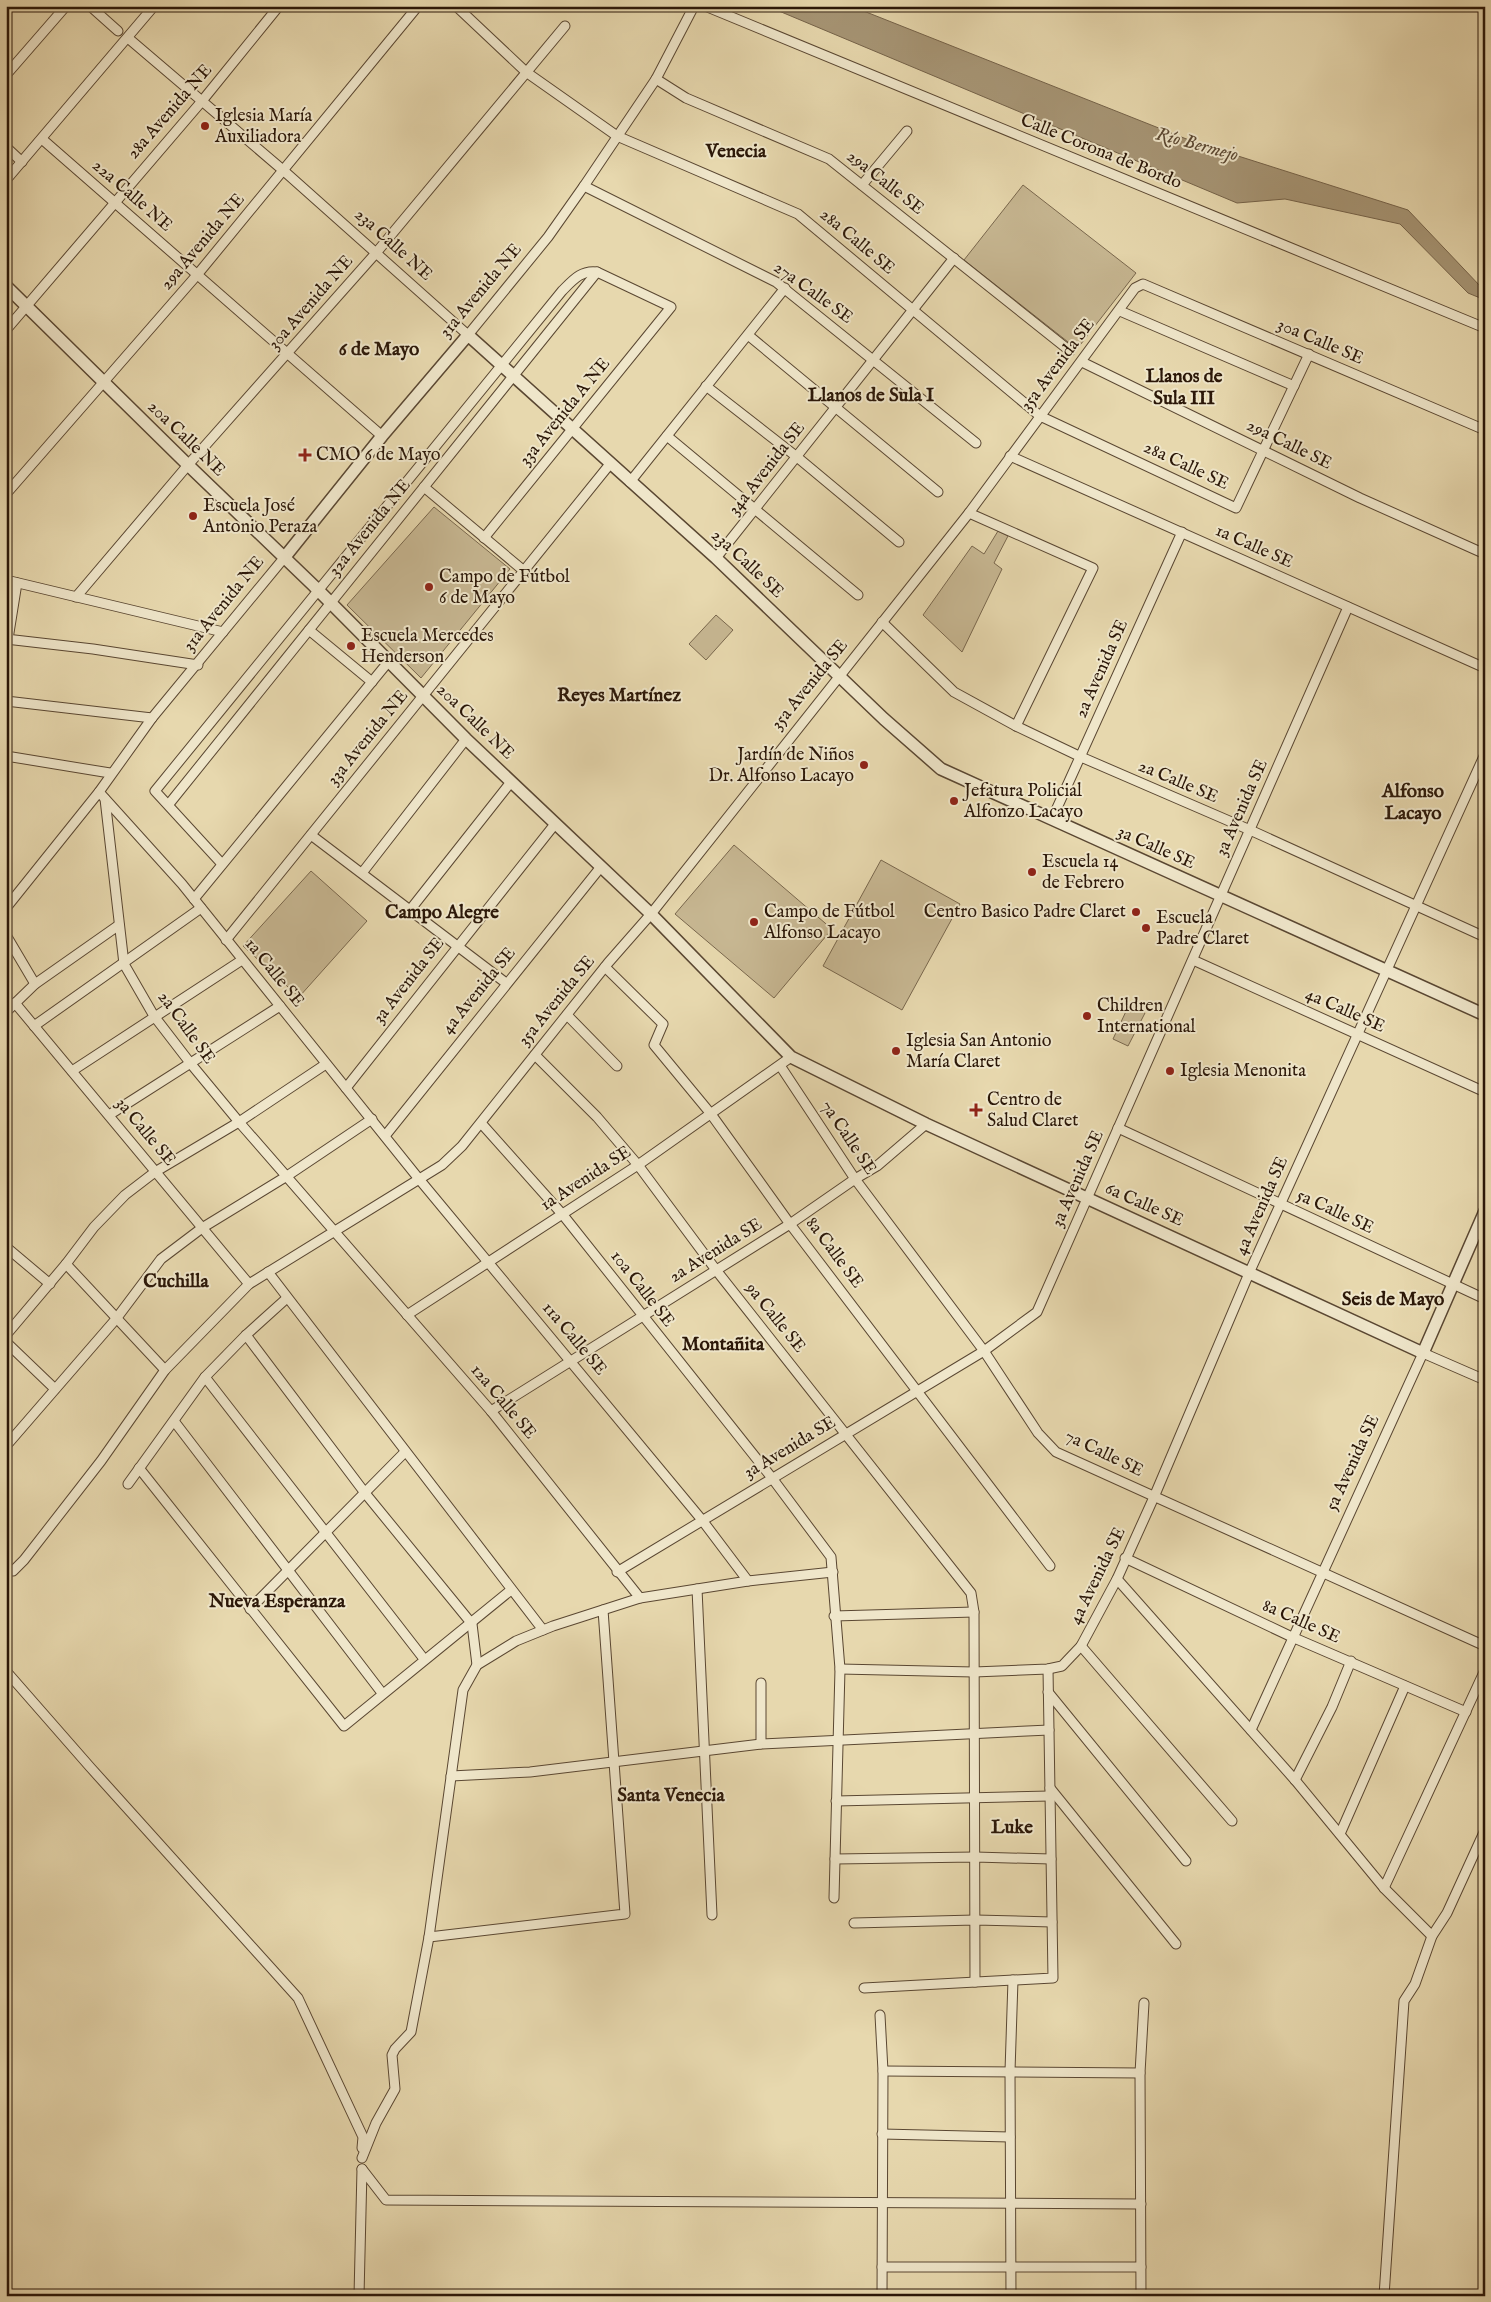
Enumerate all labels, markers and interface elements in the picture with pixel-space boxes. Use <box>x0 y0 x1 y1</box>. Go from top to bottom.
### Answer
street label: 28a Avenida NE <box>122 60 218 164</box>
place label: Iglesia María Auxiliadora <box>214 105 313 149</box>
street label: Calle Corona de Bordo <box>1017 109 1185 195</box>
marker: Iglesia María Auxiliadora <box>199 120 211 132</box>
water label: Río Bermejo <box>1153 122 1241 168</box>
district label: Venecia <box>705 140 767 164</box>
street label: 29a Calle SE <box>842 146 928 220</box>
street label: 22a Calle NE <box>87 155 177 237</box>
street label: 29a Avenida NE <box>156 189 250 295</box>
street label: 23a Calle NE <box>349 204 437 286</box>
street label: 28a Calle SE <box>815 204 899 280</box>
street label: 31a Avenida NE <box>435 239 527 343</box>
street label: 30a Avenida NE <box>263 251 359 355</box>
street label: 27a Calle SE <box>769 256 857 330</box>
street label: 35a Avenida SE <box>1016 314 1100 416</box>
street label: 30a Calle SE <box>1273 314 1367 370</box>
district label: 6 de Mayo <box>339 338 419 362</box>
street label: 33a Avenida A NE <box>514 353 616 471</box>
district label: Llanos de Sula III <box>1146 365 1223 411</box>
district label: Llanos de Sula I <box>808 384 934 408</box>
street label: 20a Calle NE <box>142 396 230 482</box>
street label: 29a Calle SE <box>1242 414 1336 476</box>
street label: 34a Avenida SE <box>723 418 811 520</box>
street label: 28a Calle SE <box>1140 436 1232 496</box>
place label: CMO 6 de Mayo <box>316 444 441 467</box>
marker: CMO 6 de Mayo <box>298 448 312 462</box>
street label: 32a Avenida NE <box>324 475 416 581</box>
place label: Escuela José Antonio Peraza <box>202 495 318 539</box>
marker: Escuela José Antonio Peraza <box>187 510 199 522</box>
street label: 1a Calle SE <box>1212 520 1296 574</box>
street label: 23a Calle SE <box>706 524 788 604</box>
street label: 31a Avenida NE <box>178 551 270 657</box>
place label: Campo de Fútbol 6 de Mayo <box>439 566 570 610</box>
marker: Campo de Fútbol 6 de Mayo <box>423 581 435 593</box>
street label: 2a Avenida SE <box>1070 616 1134 722</box>
place label: Escuela Mercedes Henderson <box>361 625 494 669</box>
street label: 35a Avenida SE <box>766 635 854 735</box>
marker: Escuela Mercedes Henderson <box>345 640 357 652</box>
street label: 20a Calle NE <box>431 679 519 765</box>
district label: Reyes Martínez <box>557 684 681 708</box>
street label: 33a Avenida NE <box>322 685 414 791</box>
place label: Jardín de Niños Dr. Alfonso Lacayo <box>709 744 854 788</box>
street label: 2a Calle SE <box>1135 755 1221 809</box>
street label: 3a Avenida SE <box>1210 756 1274 860</box>
marker: Jardín de Niños Dr. Alfonso Lacayo <box>858 759 870 771</box>
place label: Jefatura Policial Alfonzo Lacayo <box>962 780 1083 824</box>
district label: Alfonso Lacayo <box>1381 780 1444 826</box>
marker: Jefatura Policial Alfonzo Lacayo <box>948 795 960 807</box>
street label: 3a Calle SE <box>1114 821 1198 875</box>
place label: Escuela 14 de Febrero <box>1042 851 1124 895</box>
marker: Escuela 14 de Febrero <box>1026 866 1038 878</box>
district label: Campo Alegre <box>385 901 499 925</box>
place label: Campo de Fútbol Alfonso Lacayo <box>763 901 895 945</box>
place label: Centro Basico Padre Claret <box>924 901 1126 924</box>
marker: Centro Basico Padre Claret <box>1130 906 1142 918</box>
place label: Escuela Padre Claret <box>1156 907 1249 951</box>
marker: Campo de Fútbol Alfonso Lacayo <box>748 916 760 928</box>
marker: Escuela Padre Claret <box>1140 922 1152 934</box>
street label: 3a Avenida SE <box>368 933 450 1029</box>
street label: 1a Calle SE <box>239 934 309 1012</box>
street label: 4a Avenida SE <box>437 943 521 1039</box>
street label: 35a Avenida SE <box>513 951 601 1051</box>
street label: 4a Calle SE <box>1302 983 1388 1039</box>
street label: 2a Calle SE <box>152 987 220 1069</box>
place label: Children International <box>1097 995 1196 1039</box>
marker: Children International <box>1081 1010 1093 1022</box>
place label: Iglesia San Antonio María Claret <box>906 1030 1052 1074</box>
marker: Iglesia San Antonio María Claret <box>890 1045 902 1057</box>
place label: Iglesia Menonita <box>1180 1060 1306 1083</box>
marker: Iglesia Menonita <box>1164 1065 1176 1077</box>
place label: Centro de Salud Claret <box>987 1089 1078 1133</box>
street label: 3a Calle SE <box>110 1093 180 1171</box>
street label: 7a Calle SE <box>815 1097 881 1179</box>
marker: Centro de Salud Claret <box>969 1103 983 1117</box>
street label: 3a Avenida SE <box>1046 1127 1110 1231</box>
street label: 1a Avenida SE <box>536 1141 636 1217</box>
street label: 4a Avenida SE <box>1230 1153 1294 1259</box>
street label: 6a Calle SE <box>1101 1177 1187 1233</box>
street label: 5a Calle SE <box>1293 1184 1377 1240</box>
street label: 2a Avenida SE <box>665 1213 767 1289</box>
street label: 8a Calle SE <box>800 1213 868 1293</box>
street label: 10a Calle SE <box>605 1246 679 1332</box>
district label: Cuchilla <box>143 1270 209 1294</box>
street label: 9a Calle SE <box>739 1277 810 1358</box>
district label: Seis de Mayo <box>1342 1288 1444 1312</box>
street label: 11a Calle SE <box>536 1297 612 1381</box>
district label: Montañita <box>682 1333 765 1357</box>
street label: 12a Calle SE <box>465 1360 541 1444</box>
street label: 3a Avenida SE <box>740 1411 840 1485</box>
street label: 5a Avenida SE <box>1321 1411 1385 1515</box>
street label: 7a Calle SE <box>1061 1425 1147 1483</box>
street label: 4a Avenida SE <box>1064 1523 1132 1629</box>
district label: Nueva Esperanza <box>208 1590 346 1614</box>
street label: 8a Calle SE <box>1258 1595 1344 1649</box>
district label: Santa Venecia <box>617 1784 725 1808</box>
district label: Luke <box>991 1816 1033 1840</box>

